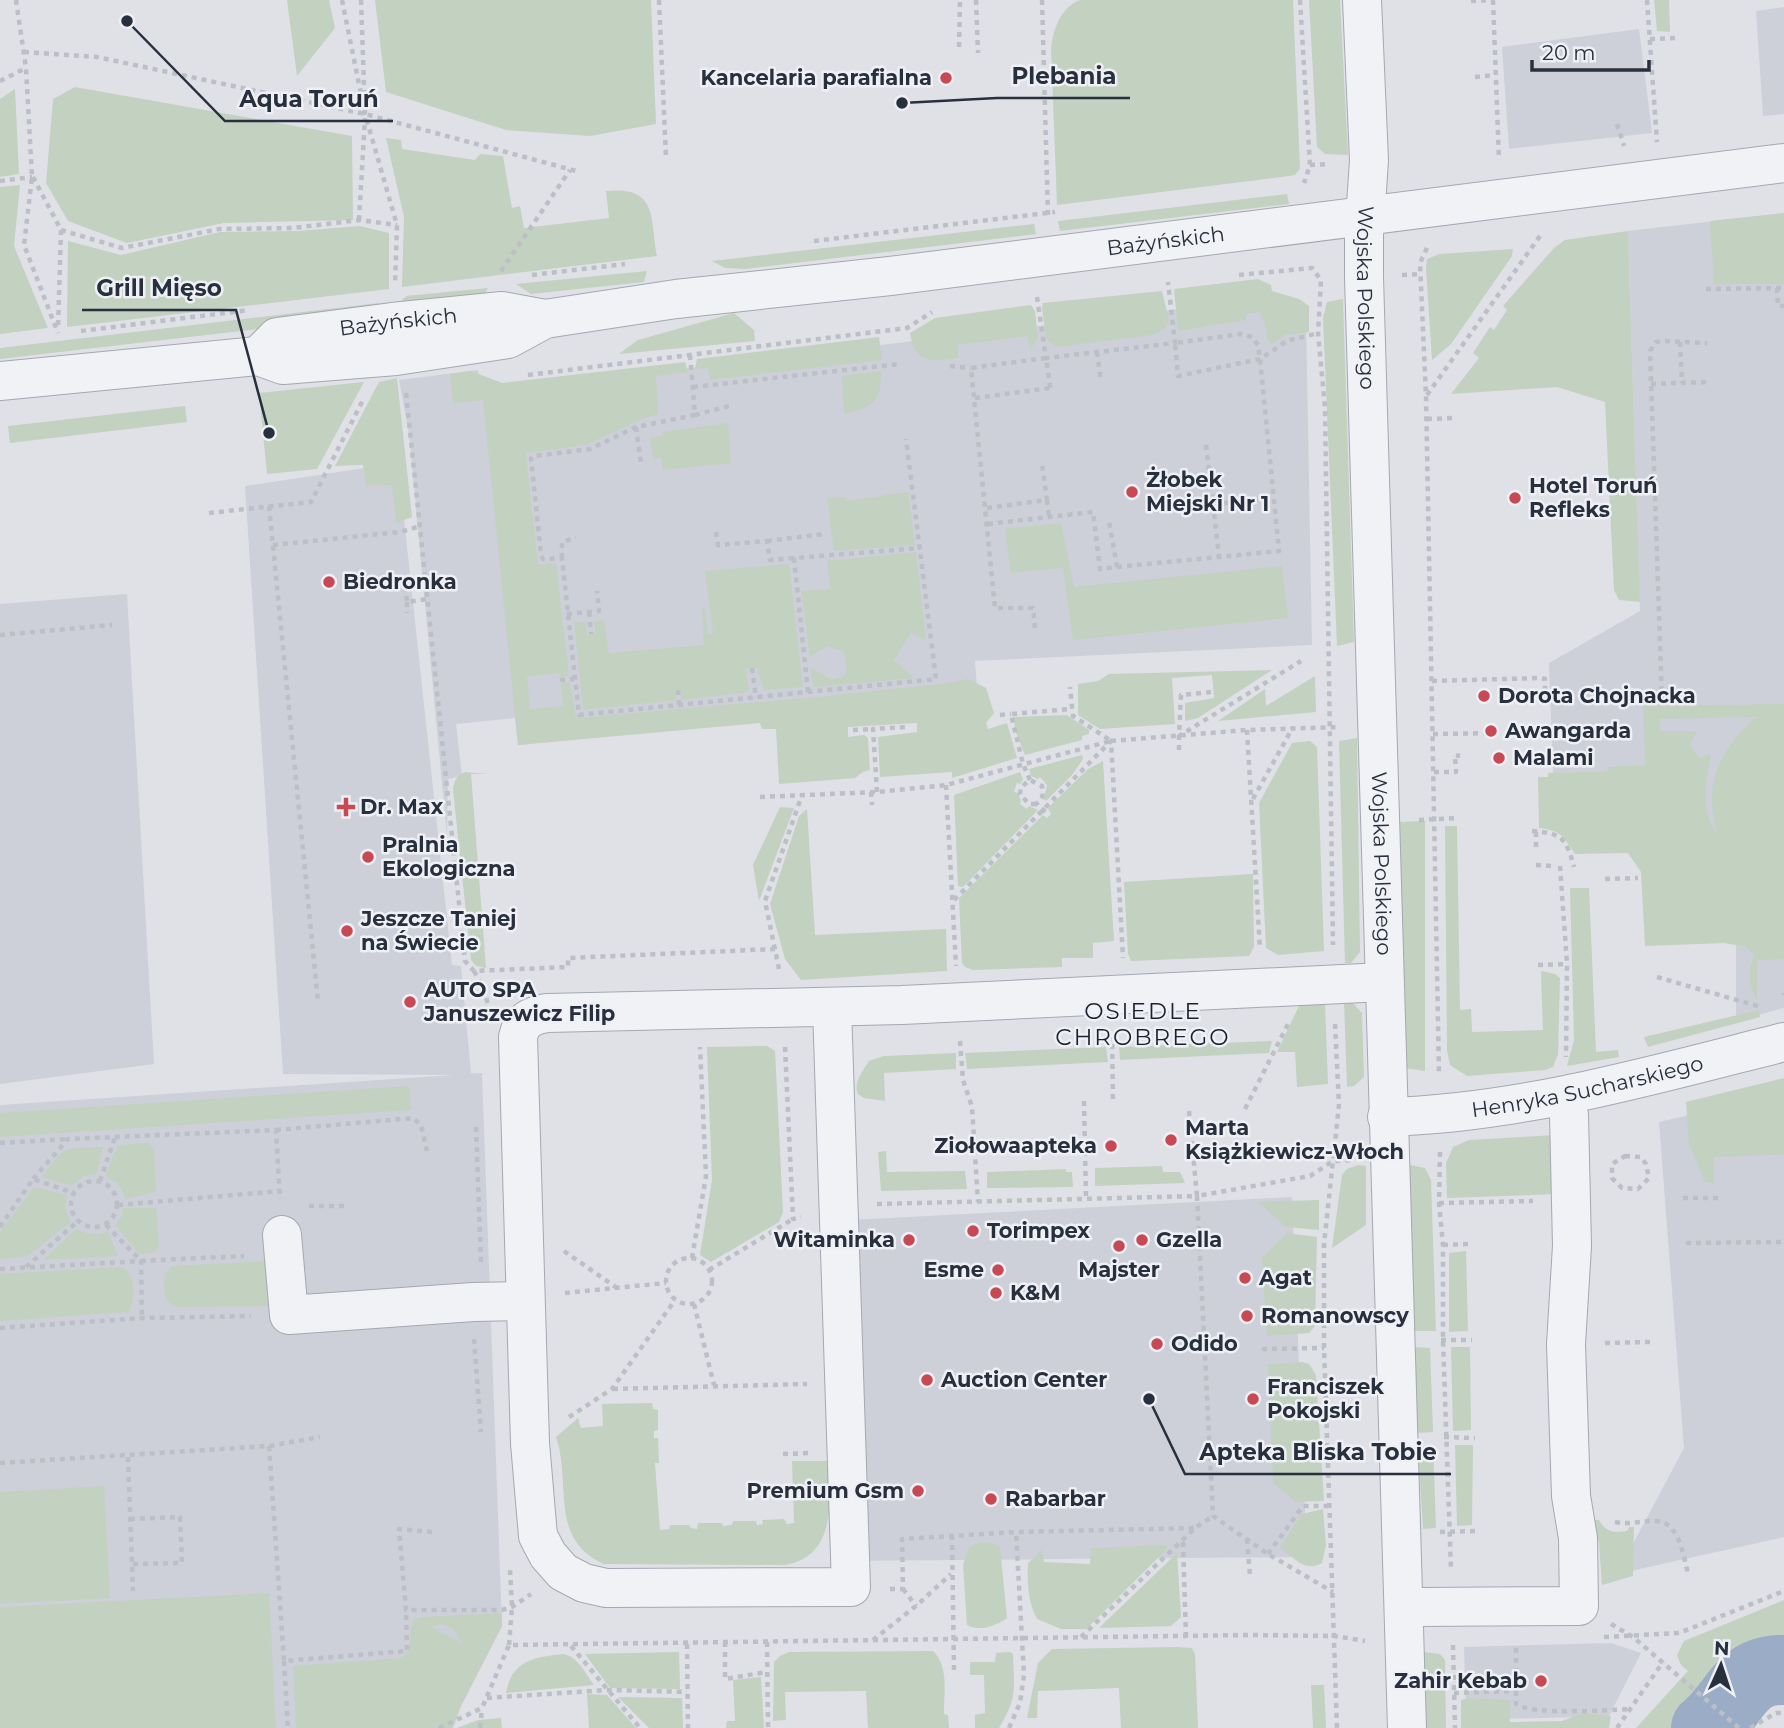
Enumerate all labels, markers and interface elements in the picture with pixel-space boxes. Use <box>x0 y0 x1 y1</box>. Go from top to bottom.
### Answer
scale bar <box>1532 28 1649 72</box>
text: 20 m <box>1542 40 1596 65</box>
callout: Plebania <box>997 54 1130 98</box>
text: Plebania <box>1011 62 1117 90</box>
place label: Kancelaria parafialna <box>700 65 932 90</box>
marker: Kancelaria parafialna <box>938 70 954 86</box>
callout: Aqua Toruń <box>225 77 393 121</box>
text: Aqua Toruń <box>238 85 379 113</box>
street label: Wojska Polskiego <box>1352 205 1380 390</box>
street label: Bażyńskich <box>1105 221 1226 261</box>
callout: Grill Mięso <box>82 266 236 310</box>
text: Grill Mięso <box>96 274 222 302</box>
street label: Bażyńskich <box>338 303 458 341</box>
place label: Żłobek Miejski Nr 1 <box>1146 466 1269 516</box>
place label: Hotel Toruń Refleks <box>1529 473 1658 522</box>
marker: Żłobek Miejski Nr 1 <box>1124 484 1140 500</box>
marker: Hotel Toruń Refleks <box>1507 490 1523 506</box>
place label: Biedronka <box>343 569 457 594</box>
marker: Biedronka <box>321 574 337 590</box>
place label: Dorota Chojnacka <box>1498 683 1696 708</box>
marker: Dorota Chojnacka <box>1476 688 1492 704</box>
place label: Awangarda <box>1504 718 1631 743</box>
marker: Awangarda <box>1483 723 1499 739</box>
place label: Malami <box>1513 745 1594 770</box>
marker: Malami <box>1491 750 1507 766</box>
street label: Wojska Polskiego <box>1367 771 1397 956</box>
place label: Dr. Max <box>360 794 444 819</box>
marker: Dr. Max <box>338 799 354 815</box>
place label: Pralnia Ekologiczna <box>382 832 515 881</box>
marker: Pralnia Ekologiczna <box>360 849 376 865</box>
place label: Jeszcze Taniej na Świecie <box>360 906 517 955</box>
marker: Jeszcze Taniej na Świecie <box>339 923 355 939</box>
place label: AUTO SPA Januszewicz Filip <box>423 977 615 1026</box>
marker: AUTO SPA Januszewicz Filip <box>402 994 418 1010</box>
district label: OSIEDLE CHROBREGO <box>1055 997 1231 1051</box>
street label: Henryka Sucharskiego <box>1470 1050 1706 1122</box>
place label: Marta Książkiewicz-Włoch <box>1185 1115 1404 1164</box>
marker: Marta Książkiewicz-Włoch <box>1163 1132 1179 1148</box>
place label: Ziołowaapteka <box>934 1133 1097 1158</box>
marker: Ziołowaapteka <box>1103 1138 1119 1154</box>
place label: Torimpex <box>987 1218 1090 1243</box>
marker: Torimpex <box>965 1223 981 1239</box>
place label: Witaminka <box>773 1227 895 1252</box>
place label: Gzella <box>1156 1227 1222 1252</box>
marker: Witaminka <box>901 1232 917 1248</box>
marker: Gzella <box>1134 1232 1150 1248</box>
marker: Majster <box>1111 1238 1127 1254</box>
place label: Esme <box>923 1257 984 1282</box>
place label: Majster <box>1078 1257 1160 1282</box>
marker: Esme <box>990 1262 1006 1278</box>
place label: Agat <box>1258 1265 1312 1290</box>
marker: Agat <box>1237 1270 1253 1286</box>
place label: K&M <box>1010 1280 1060 1305</box>
marker: K&M <box>988 1285 1004 1301</box>
place label: Romanowscy <box>1261 1303 1409 1328</box>
marker: Romanowscy <box>1239 1308 1255 1324</box>
place label: Odido <box>1171 1331 1238 1356</box>
marker: Odido <box>1149 1336 1165 1352</box>
place label: Auction Center <box>940 1367 1107 1392</box>
marker: Auction Center <box>919 1372 935 1388</box>
place label: Franciszek Pokojski <box>1267 1374 1384 1423</box>
marker: Franciszek Pokojski <box>1245 1391 1261 1407</box>
callout: Apteka Bliska Tobie <box>1185 1430 1451 1474</box>
text: Apteka Bliska Tobie <box>1198 1438 1437 1466</box>
place label: Premium Gsm <box>747 1478 904 1503</box>
marker: Premium Gsm <box>910 1483 926 1499</box>
place label: Rabarbar <box>1005 1486 1106 1511</box>
marker: Rabarbar <box>983 1491 999 1507</box>
north arrow <box>1686 1630 1756 1700</box>
text: N <box>1714 1637 1730 1660</box>
place label: Zahir Kebab <box>1394 1668 1527 1693</box>
marker: Zahir Kebab <box>1533 1673 1549 1689</box>

